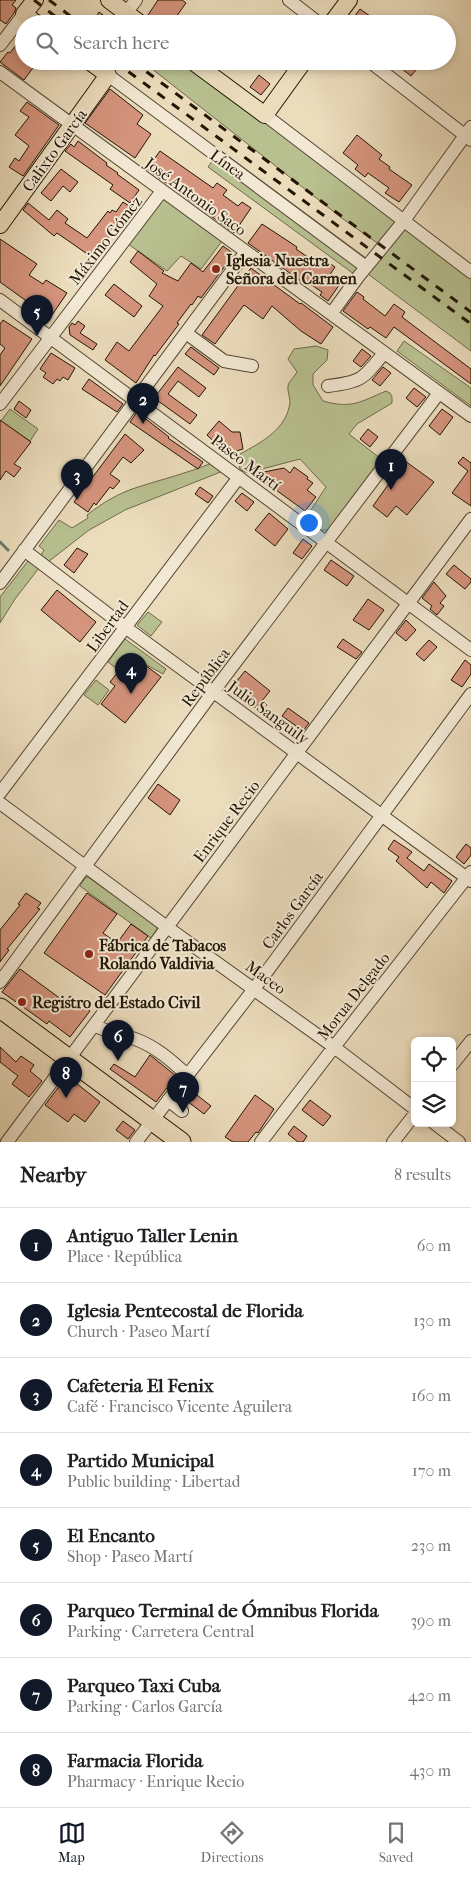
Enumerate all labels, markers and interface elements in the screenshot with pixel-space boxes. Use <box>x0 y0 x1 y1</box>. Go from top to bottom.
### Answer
search box <box>15 15 456 70</box>
icon: search <box>33 29 61 57</box>
text: Search here <box>73 32 169 54</box>
street label: Calixto García <box>18 105 91 195</box>
street label: Línea <box>206 145 250 184</box>
street label: José Antonio Saco <box>140 152 250 240</box>
street label: Máximo Gómez <box>65 192 146 289</box>
place label: Iglesia Nuestra Señora del Carmen <box>226 251 358 288</box>
marker: Iglesia Nuestra Señora del Carmen <box>210 263 222 275</box>
pin: 5 <box>21 295 53 336</box>
pin: 2 <box>127 383 159 424</box>
street label: Paseo Martí <box>207 430 284 495</box>
pin: 1 <box>375 449 407 490</box>
pin: 3 <box>61 459 93 500</box>
your location <box>296 510 322 536</box>
street label: Libertad <box>82 597 133 656</box>
street label: República <box>177 644 234 710</box>
pin: 4 <box>115 653 147 694</box>
street label: Julio Sanguily <box>223 675 313 748</box>
street label: Enrique Recio <box>189 776 264 866</box>
street label: Carlos García <box>258 867 327 953</box>
place label: Fábrica de Tabacos Rolando Valdivia <box>98 936 226 973</box>
marker: Fábrica de Tabacos Rolando Valdivia <box>83 948 95 960</box>
street label: Morua Delgado <box>313 949 394 1044</box>
street label: Maceo <box>242 956 290 998</box>
place label: Registro del Estado Civil <box>32 993 201 1013</box>
marker: Registro del Estado Civil <box>16 996 28 1008</box>
pin: 6 <box>102 1020 134 1061</box>
map controls <box>411 1037 456 1127</box>
button: locate <box>411 1037 456 1082</box>
pin: 8 <box>50 1057 82 1098</box>
pin: 7 <box>167 1072 199 1113</box>
button: layers <box>411 1082 456 1127</box>
text: Nearby <box>20 1163 86 1187</box>
text: 8 results <box>394 1165 451 1184</box>
text: Antiguo Taller Lenin <box>67 1225 238 1247</box>
text: 1 <box>33 1236 39 1255</box>
text: 60 m <box>417 1236 451 1255</box>
text: Place · República <box>67 1247 182 1266</box>
text: Iglesia Pentecostal de Florida <box>67 1300 303 1322</box>
text: 2 <box>32 1311 40 1330</box>
text: 130 m <box>413 1311 451 1330</box>
text: Church · Paseo Martí <box>67 1322 210 1341</box>
text: Cafeteria El Fenix <box>67 1375 214 1397</box>
text: 3 <box>33 1386 39 1405</box>
text: 160 m <box>411 1386 451 1405</box>
text: Café · Francisco Vicente Aguilera <box>67 1397 292 1416</box>
text: Partido Municipal <box>67 1450 214 1472</box>
text: 4 <box>31 1461 41 1480</box>
text: 170 m <box>412 1461 451 1480</box>
text: Public building · Libertad <box>67 1472 240 1491</box>
text: El Encanto <box>67 1525 155 1547</box>
text: 5 <box>33 1536 39 1555</box>
text: 230 m <box>411 1536 451 1555</box>
text: Shop · Paseo Martí <box>67 1547 193 1566</box>
text: Parqueo Terminal de Ómnibus Florida <box>67 1600 378 1622</box>
text: 6 <box>32 1611 40 1630</box>
text: 390 m <box>410 1611 451 1630</box>
text: Parking · Carretera Central <box>67 1622 255 1641</box>
text: Parqueo Taxi Cuba <box>67 1675 220 1697</box>
text: 7 <box>32 1686 40 1705</box>
text: 420 m <box>408 1686 451 1705</box>
text: Parking · Carlos García <box>67 1697 223 1716</box>
text: Farmacia Florida <box>67 1750 203 1772</box>
text: 8 <box>32 1761 40 1780</box>
text: 430 m <box>409 1761 451 1780</box>
text: Pharmacy · Enrique Recio <box>67 1772 244 1791</box>
tab: Map <box>58 1819 86 1866</box>
tab: Directions <box>201 1819 264 1866</box>
tab: Saved <box>379 1819 413 1866</box>

